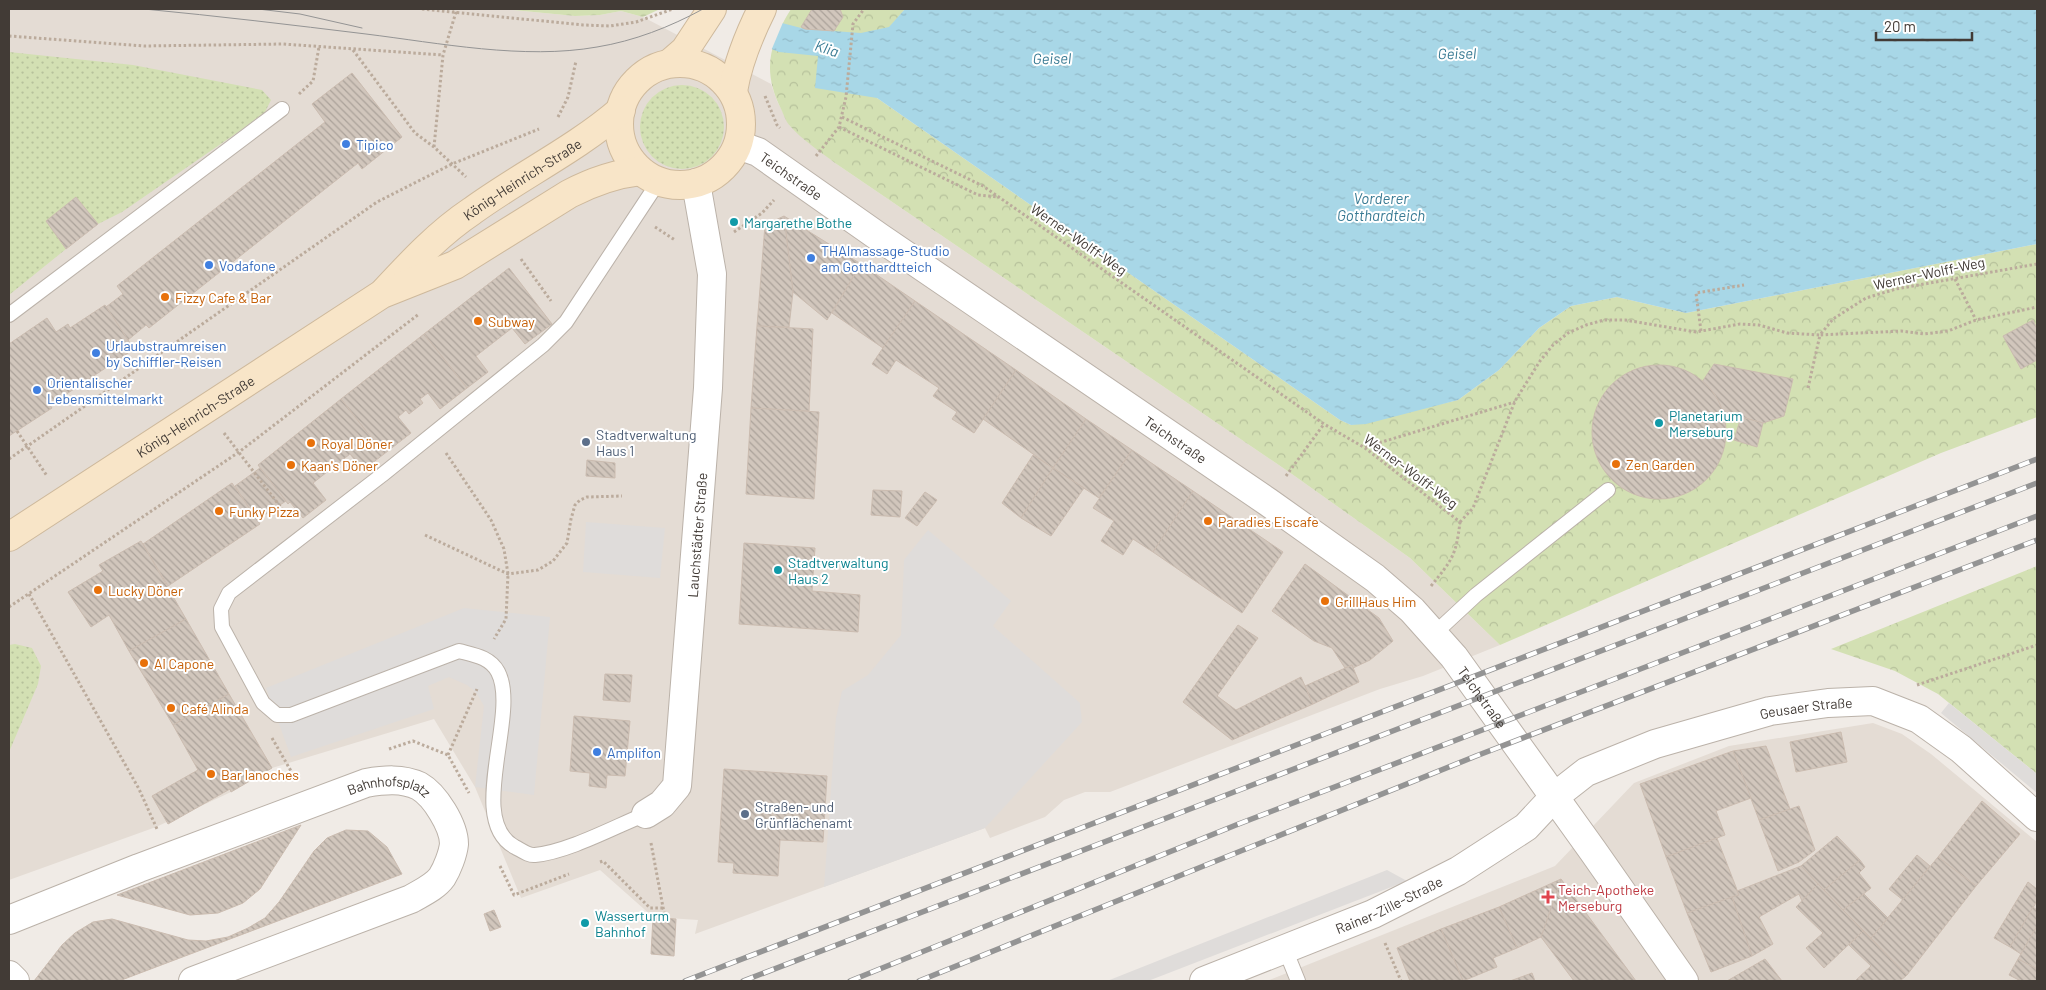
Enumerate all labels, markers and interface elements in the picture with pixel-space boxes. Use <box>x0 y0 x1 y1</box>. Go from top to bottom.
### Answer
scale bar <box>1876 10 1972 42</box>
text: 20 m <box>1884 17 1916 35</box>
water label: Klia <box>813 36 841 60</box>
water label: Geisel <box>1438 44 1477 62</box>
water label: Geisel <box>1033 49 1072 67</box>
street label: König-Heinrich-Straße <box>460 134 584 223</box>
place label: Tipico <box>356 136 394 153</box>
marker: Tipico <box>340 138 352 150</box>
street label: Teichstraße <box>757 148 826 203</box>
water label: Vorderer Gotthardteich <box>1337 189 1425 224</box>
street label: Werner-Wolff-Weg <box>1028 199 1130 279</box>
place label: Margarethe Bothe <box>744 214 852 231</box>
marker: Margarethe Bothe <box>728 216 740 228</box>
place label: THAImassage-Studio am Gotthardtteich <box>821 242 950 275</box>
marker: THAImassage-Studio am Gotthardtteich <box>805 252 817 264</box>
street label: Werner-Wolff-Weg <box>1872 253 1986 293</box>
place label: Vodafone <box>219 257 276 274</box>
marker: Vodafone <box>203 259 215 271</box>
place label: Fizzy Cafe & Bar <box>175 289 271 306</box>
marker: Fizzy Cafe & Bar <box>159 291 171 303</box>
place label: Subway <box>488 313 535 330</box>
marker: Subway <box>472 315 484 327</box>
place label: Urlaubstraumreisen by Schiffler-Reisen <box>106 337 227 370</box>
marker: Urlaubstraumreisen by Schiffler-Reisen <box>90 347 102 359</box>
street label: König-Heinrich-Straße <box>133 371 257 460</box>
place label: Orientalischer Lebensmittelmarkt <box>47 374 163 407</box>
marker: Orientalischer Lebensmittelmarkt <box>31 384 43 396</box>
place label: Planetarium Merseburg <box>1669 407 1742 440</box>
street label: Teichstraße <box>1141 412 1210 466</box>
marker: Planetarium Merseburg <box>1653 417 1665 429</box>
place label: Stadtverwaltung Haus 1 <box>596 426 696 459</box>
street label: Werner-Wolff-Weg <box>1361 430 1461 512</box>
place label: Royal Döner <box>321 435 393 452</box>
marker: Stadtverwaltung Haus 1 <box>580 436 592 448</box>
marker: Royal Döner <box>305 437 317 449</box>
place label: Zen Garden <box>1626 456 1695 473</box>
place label: Kaan's Döner <box>301 457 378 474</box>
marker: Zen Garden <box>1610 458 1622 470</box>
marker: Kaan's Döner <box>285 459 297 471</box>
street label: Lauchstädter Straße <box>683 472 710 598</box>
place label: Funky Pizza <box>229 503 300 520</box>
marker: Funky Pizza <box>213 505 225 517</box>
place label: Paradies Eiscafe <box>1218 513 1319 530</box>
marker: Paradies Eiscafe <box>1202 515 1214 527</box>
place label: Stadtverwaltung Haus 2 <box>788 554 888 587</box>
marker: Stadtverwaltung Haus 2 <box>772 564 784 576</box>
place label: Lucky Döner <box>108 582 183 599</box>
marker: Lucky Döner <box>92 584 104 596</box>
place label: GrillHaus Him <box>1335 593 1416 610</box>
marker: GrillHaus Him <box>1319 595 1331 607</box>
place label: Al Capone <box>154 655 214 672</box>
marker: Al Capone <box>138 657 150 669</box>
street label: Teichstraße <box>1455 663 1511 731</box>
street label: Geusaer Straße <box>1758 693 1853 722</box>
place label: Café Alinda <box>181 700 249 717</box>
marker: Café Alinda <box>165 702 177 714</box>
place label: Amplifon <box>607 744 661 761</box>
marker: Amplifon <box>591 746 603 758</box>
place label: Bar lanoches <box>221 766 299 783</box>
marker: Bar lanoches <box>205 768 217 780</box>
street label: Bahnhofsplatz <box>344 772 435 800</box>
place label: Straßen- und Grünflächenamt <box>755 798 853 831</box>
marker: Straßen- und Grünflächenamt <box>739 808 751 820</box>
street label: Rainer-Zille-Straße <box>1333 872 1445 937</box>
place label: Teich-Apotheke Merseburg <box>1558 881 1654 914</box>
marker: Teich-Apotheke Merseburg <box>1542 891 1554 903</box>
place label: Wasserturm Bahnhof <box>595 907 669 940</box>
marker: Wasserturm Bahnhof <box>579 917 591 929</box>

